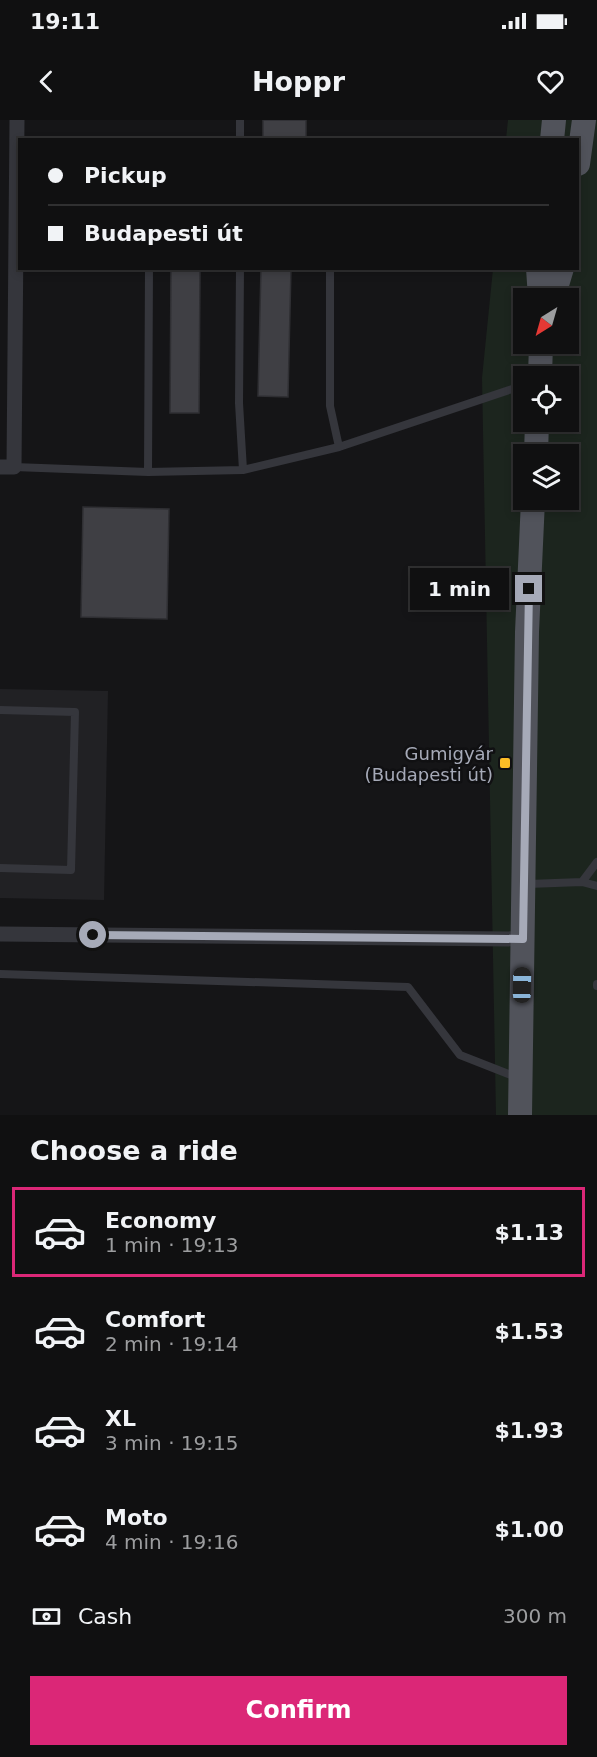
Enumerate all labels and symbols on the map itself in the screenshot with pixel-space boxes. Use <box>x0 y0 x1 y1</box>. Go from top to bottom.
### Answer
north arrow <box>513 288 579 354</box>
callout: 1 min <box>409 568 508 610</box>
route end <box>515 575 542 602</box>
place label: Gumigyár (Budapesti út) <box>365 743 494 785</box>
marker: Gumigyár (Budapesti út) <box>498 756 512 770</box>
route start <box>79 921 106 948</box>
car <box>513 967 531 1003</box>

